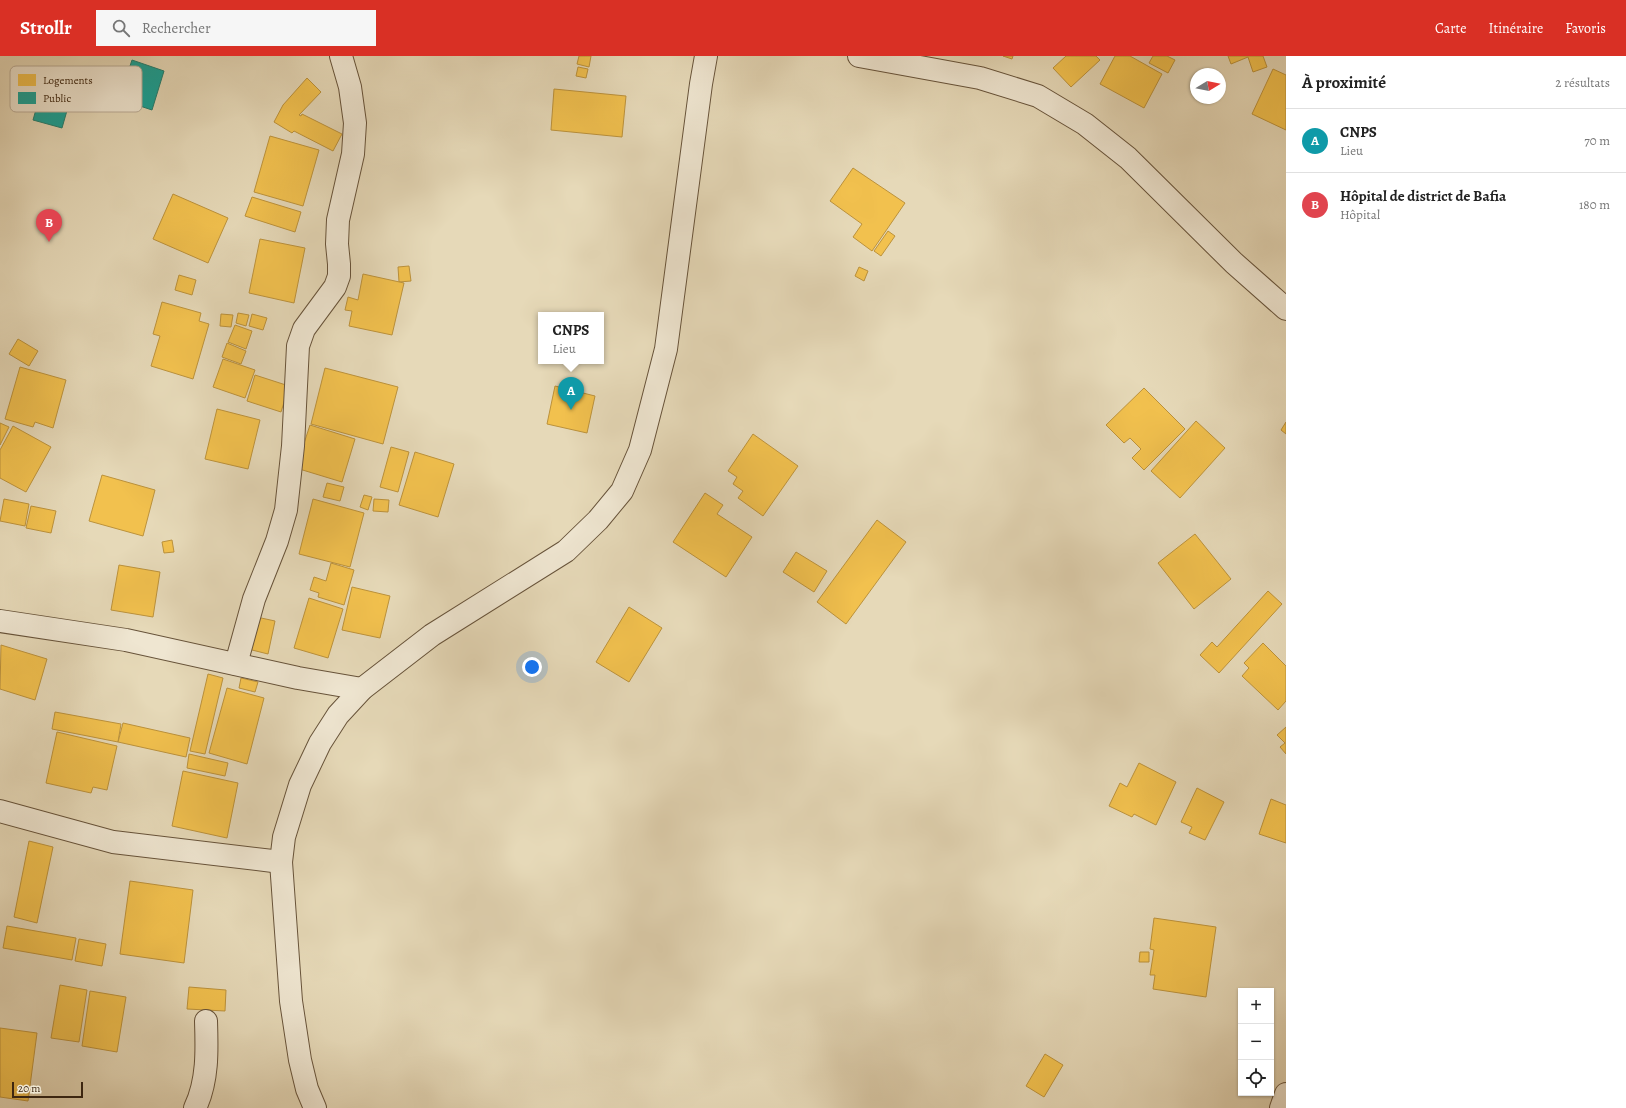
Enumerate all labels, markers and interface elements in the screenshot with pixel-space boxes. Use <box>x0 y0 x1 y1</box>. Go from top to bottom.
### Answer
search box <box>96 10 376 46</box>
text: Strollr <box>20 15 72 41</box>
icon: search <box>110 17 132 39</box>
text: Rechercher <box>142 18 211 38</box>
text: Carte <box>1435 19 1466 38</box>
text: Itinéraire <box>1488 19 1543 38</box>
text: Favoris <box>1565 19 1606 38</box>
legend <box>10 66 142 112</box>
north arrow <box>1190 68 1226 104</box>
text: À proximité <box>1302 71 1386 94</box>
text: Logements <box>43 73 93 88</box>
text: 2 résultats <box>1555 74 1610 91</box>
text: Public <box>43 91 71 106</box>
text: CNPS <box>1340 122 1377 142</box>
text: A <box>1311 132 1319 149</box>
text: 70 m <box>1584 132 1610 149</box>
text: Lieu <box>1340 142 1363 159</box>
text: Hôpital de district de Bafia <box>1340 186 1506 206</box>
text: B <box>1311 196 1319 213</box>
text: 180 m <box>1579 196 1610 213</box>
text: Hôpital <box>1340 206 1380 223</box>
pin: B <box>36 209 62 242</box>
popup <box>538 312 604 364</box>
text: CNPS <box>553 320 589 340</box>
text: Lieu <box>553 340 576 357</box>
pin: A <box>558 377 584 410</box>
your location <box>522 657 542 677</box>
map controls <box>1238 988 1274 1096</box>
button: + <box>1238 988 1274 1024</box>
button: − <box>1238 1024 1274 1060</box>
button: locate <box>1238 1060 1274 1096</box>
scale bar <box>12 1080 83 1099</box>
text: 20 m <box>18 1081 40 1096</box>

